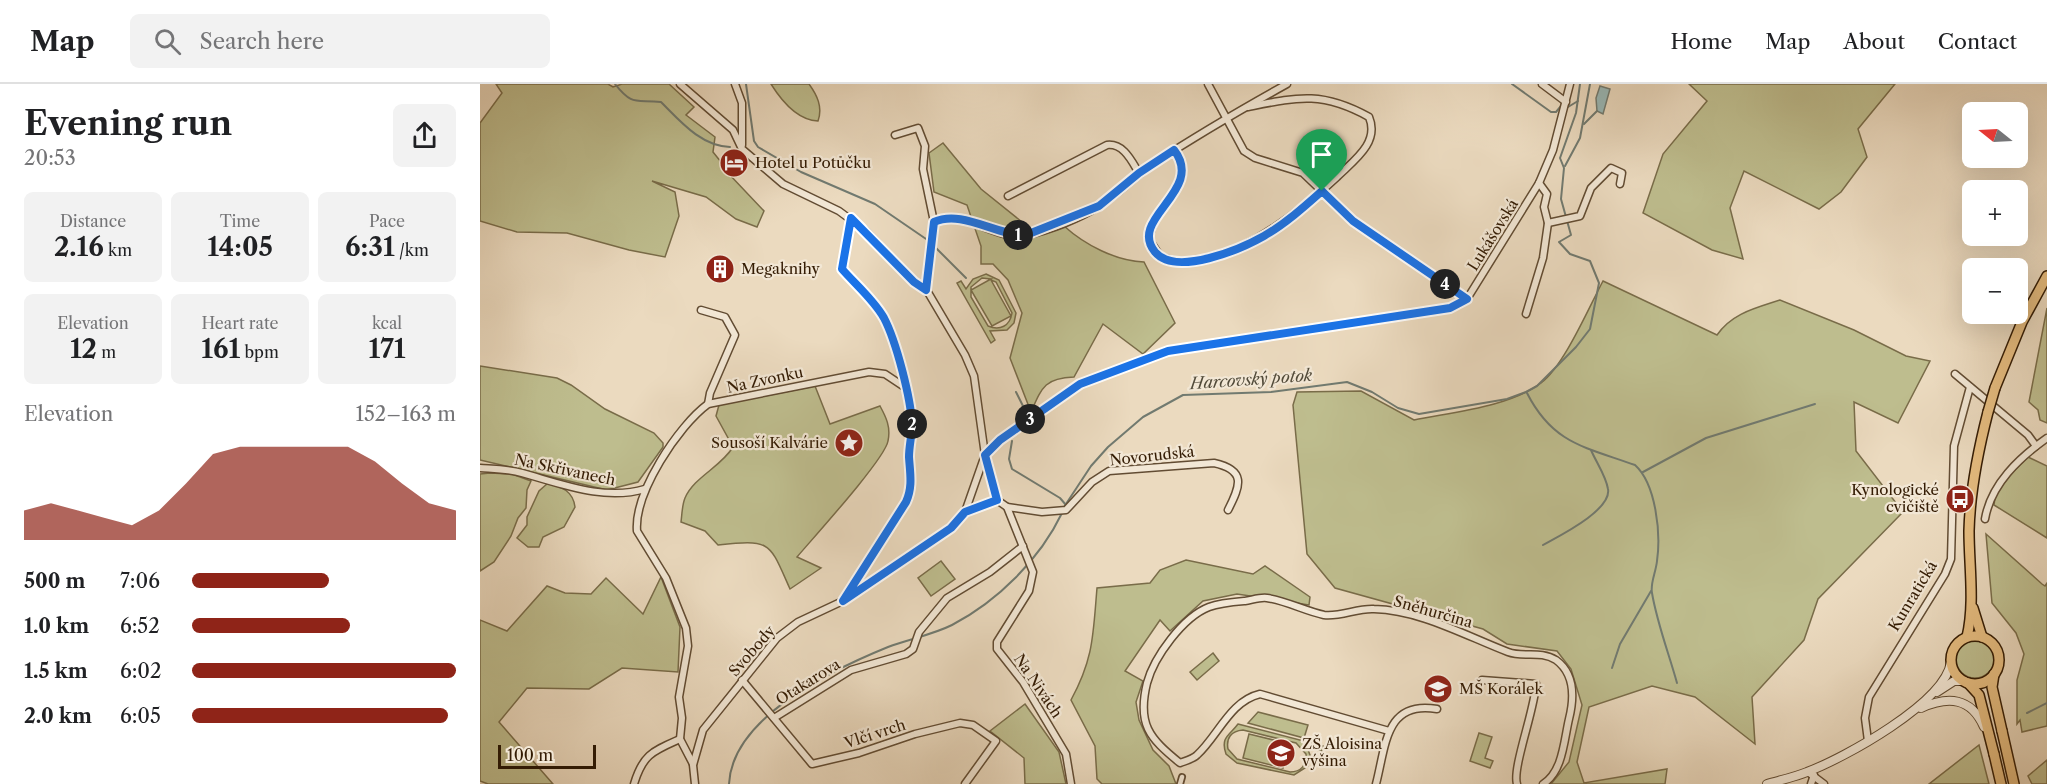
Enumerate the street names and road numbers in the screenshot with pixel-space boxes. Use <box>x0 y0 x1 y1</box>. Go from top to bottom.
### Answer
street label: Lukášovská <box>1463 195 1522 274</box>
street label: Na Zvonku <box>725 362 805 397</box>
street label: Novorudská <box>1109 442 1195 469</box>
street label: Na Skřivanech <box>513 450 618 490</box>
street label: Kunratická <box>1884 557 1941 634</box>
street label: Sněhurčina <box>1391 591 1475 632</box>
street label: Svobody <box>724 621 779 680</box>
street label: Na Nivách <box>1010 650 1067 722</box>
street label: Otakarova <box>772 654 844 709</box>
street label: Vlčí vrch <box>841 715 908 753</box>

